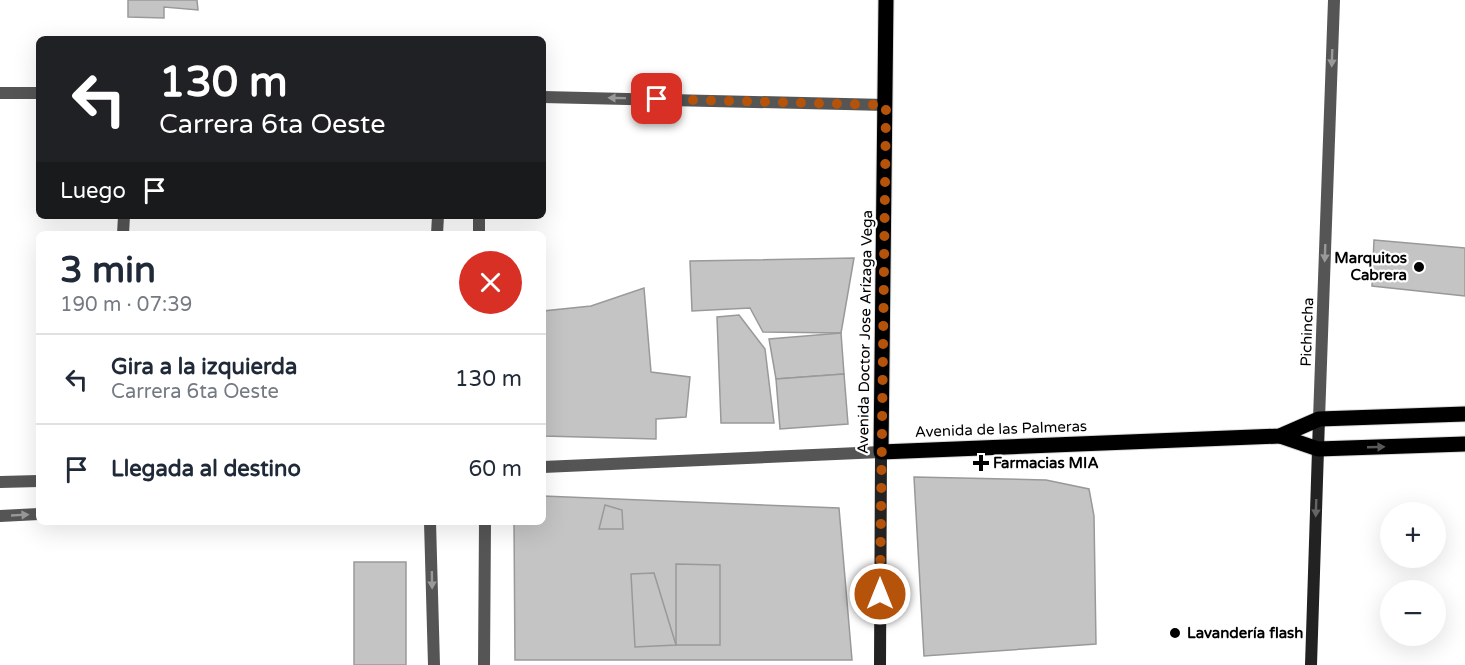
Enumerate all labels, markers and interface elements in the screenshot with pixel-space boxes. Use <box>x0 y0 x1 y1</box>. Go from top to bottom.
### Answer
one-way arrow <box>1327 49 1336 68</box>
text: 130 m <box>159 57 288 108</box>
icon: left <box>60 60 138 138</box>
pin <box>631 73 682 124</box>
icon: arrive <box>640 82 673 115</box>
one-way arrow <box>608 94 627 103</box>
text: Carrera 6ta Oeste <box>159 108 385 141</box>
icon: arrive <box>138 174 171 207</box>
text: Luego <box>60 178 126 204</box>
street label: Avenida Doctor Jose Arízaga Vega <box>854 210 876 454</box>
one-way arrow <box>1320 244 1329 263</box>
text: 3 min <box>60 249 156 292</box>
place label: Marquitos Cabrera <box>1334 249 1407 284</box>
button: close <box>459 251 522 314</box>
marker: Marquitos Cabrera <box>1412 260 1426 274</box>
text: 190 m · 07:39 <box>60 293 192 317</box>
street label: Pichincha <box>1297 297 1317 367</box>
text: Gira a la izquierda <box>111 354 297 380</box>
icon: left <box>60 363 93 396</box>
text: 130 m <box>455 366 522 392</box>
text: Carrera 6ta Oeste <box>111 380 279 404</box>
street label: Avenida de las Palmeras <box>915 417 1087 441</box>
one-way arrow <box>1367 443 1386 452</box>
icon: arrive <box>60 453 93 486</box>
place label: Farmacias MIA <box>993 454 1099 472</box>
text: Llegada al destino <box>111 456 301 482</box>
text: 60 m <box>468 456 522 482</box>
marker: Farmacias MIA <box>974 456 988 470</box>
one-way arrow <box>1311 498 1321 517</box>
map controls <box>1380 502 1446 646</box>
button: + <box>1380 502 1446 568</box>
one-way arrow <box>10 511 29 520</box>
position arrow <box>848 562 912 626</box>
one-way arrow <box>427 571 436 590</box>
button: − <box>1380 580 1446 646</box>
place label: Lavandería flash <box>1187 624 1303 642</box>
marker: Lavandería flash <box>1168 626 1182 640</box>

